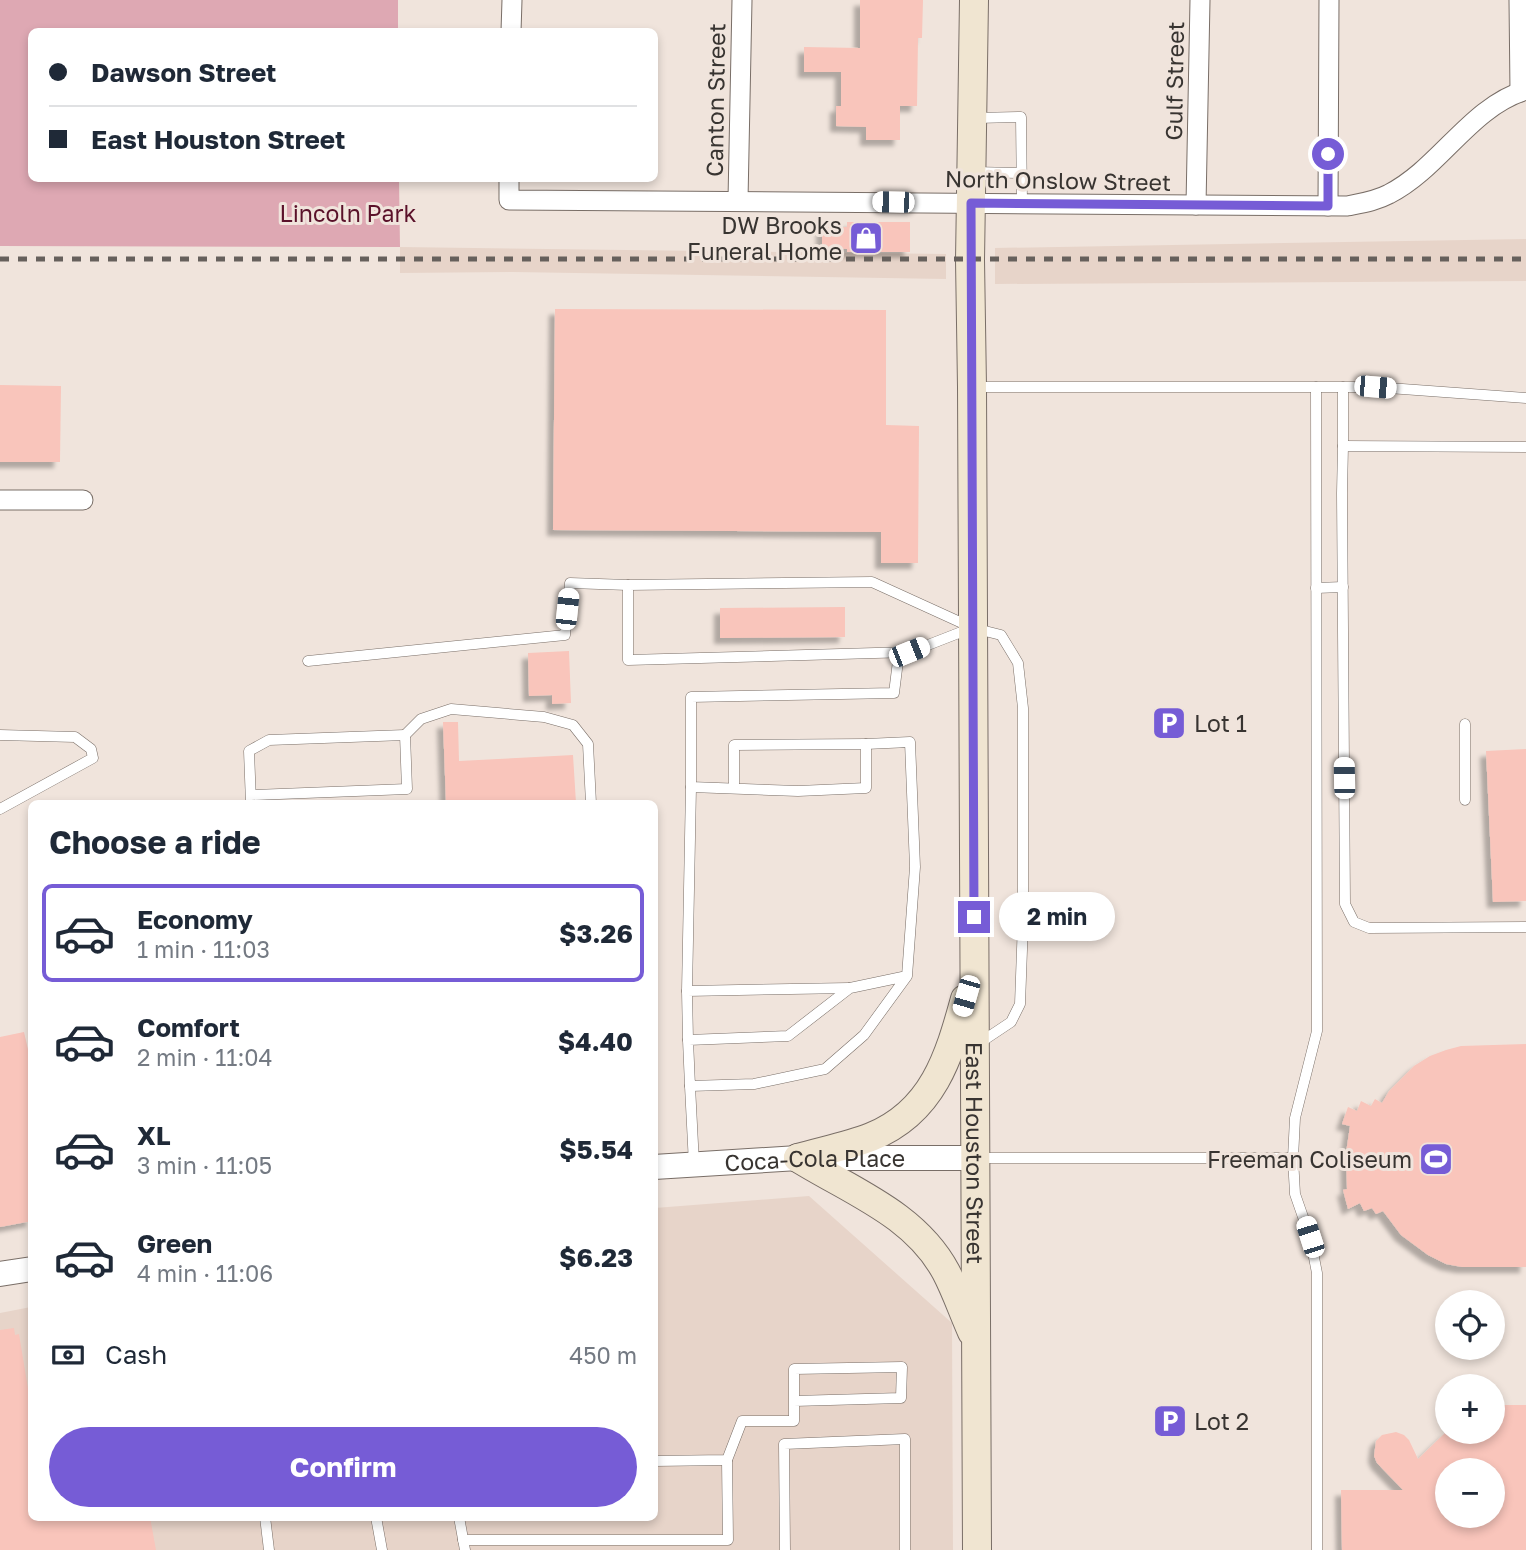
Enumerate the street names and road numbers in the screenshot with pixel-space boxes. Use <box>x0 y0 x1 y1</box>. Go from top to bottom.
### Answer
street label: Gulf Street <box>1159 21 1189 141</box>
street label: Canton Street <box>700 23 730 177</box>
street label: North Onslow Street <box>945 164 1171 196</box>
street label: East Houston Street <box>961 1042 990 1264</box>
street label: Coca-Cola Place <box>724 1144 905 1177</box>

